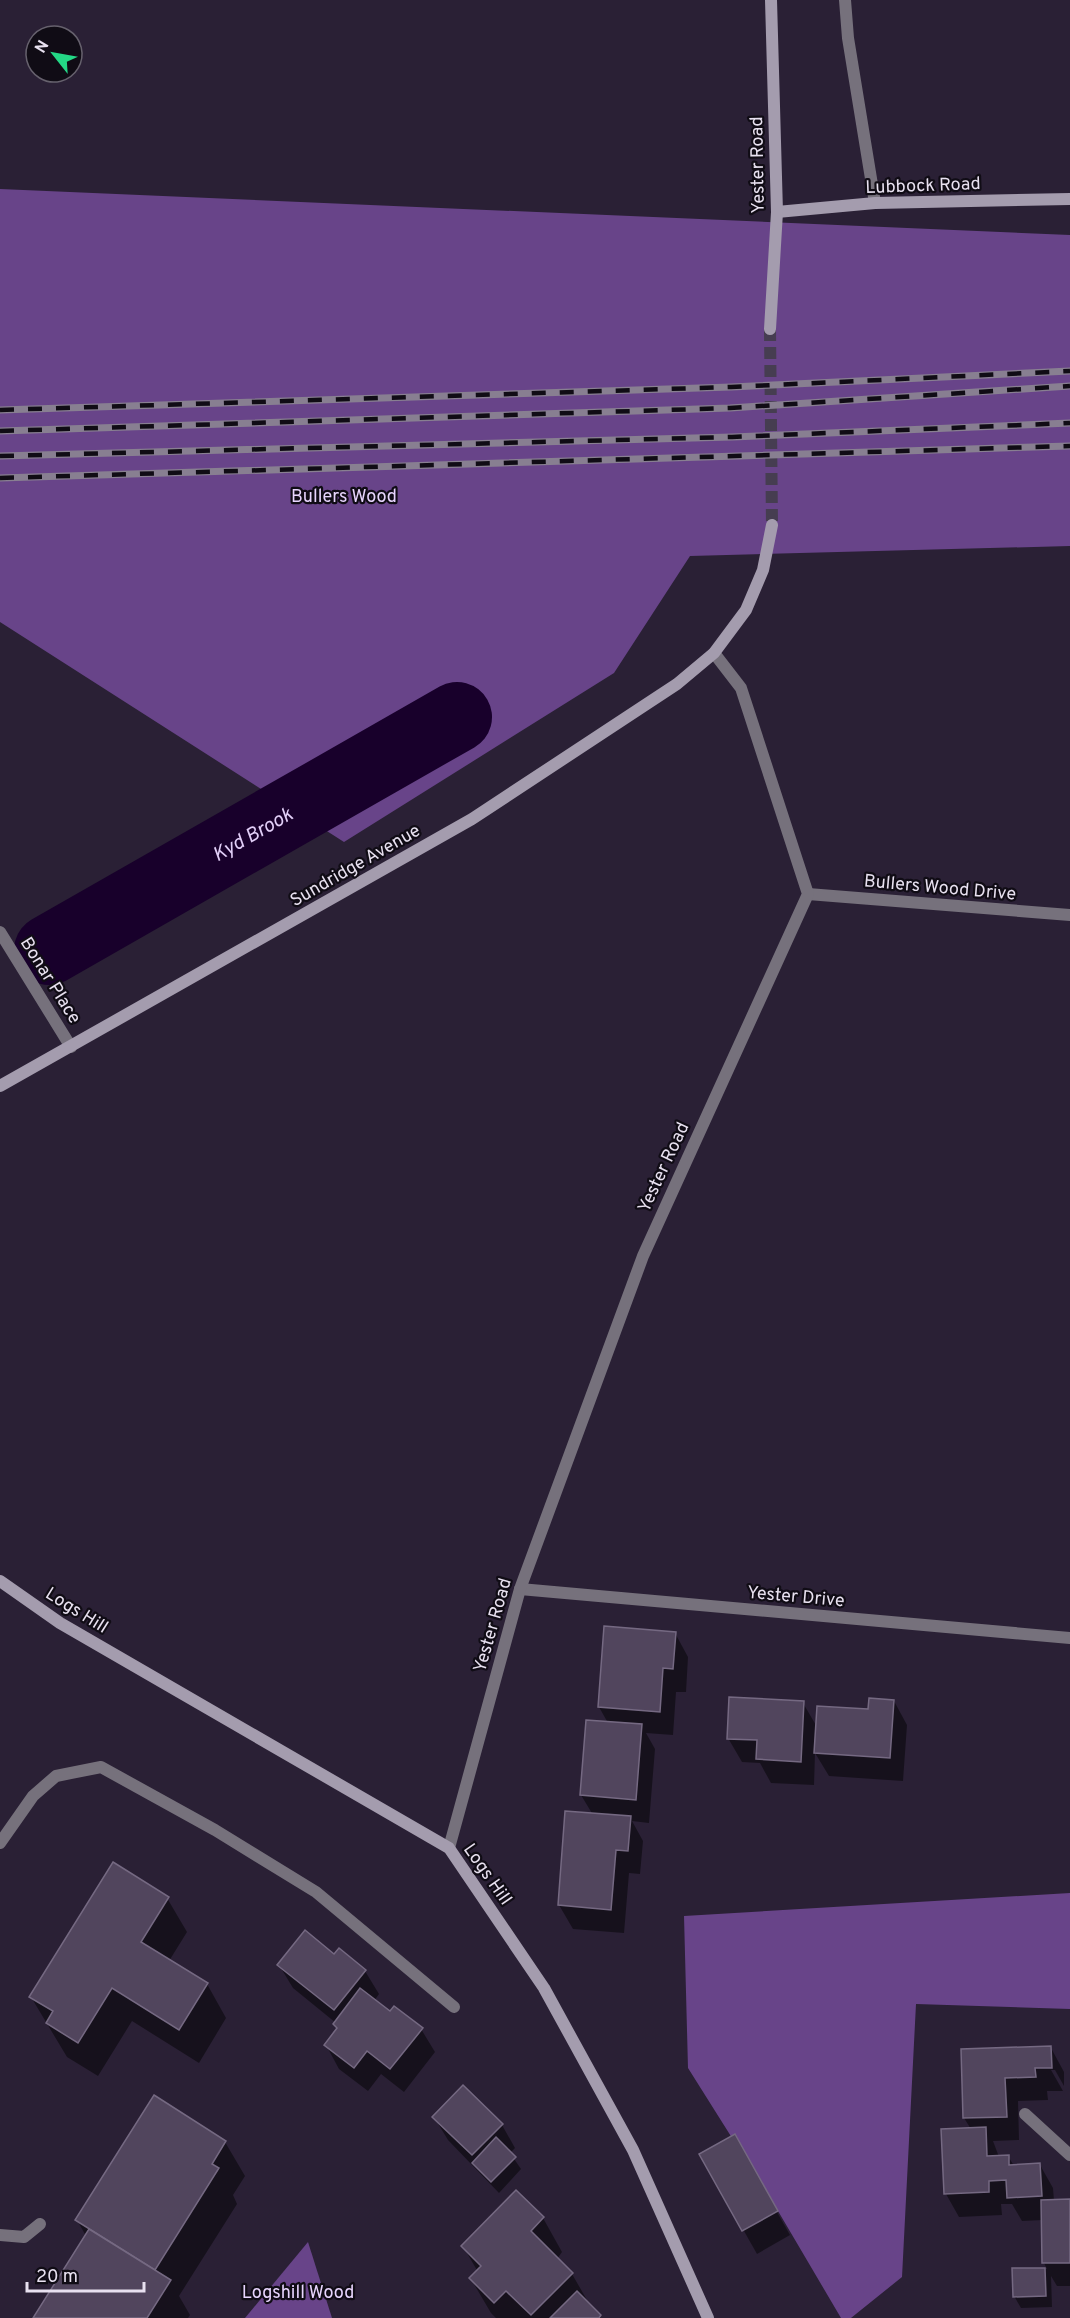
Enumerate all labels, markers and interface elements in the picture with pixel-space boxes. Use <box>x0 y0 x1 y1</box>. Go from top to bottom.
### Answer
north arrow <box>24 24 84 84</box>
text: N <box>31 37 54 57</box>
street label: Yester Road <box>746 116 771 214</box>
street label: Lubbock Road <box>865 173 981 200</box>
park label: Bullers Wood <box>291 486 397 509</box>
water label: Kyd Brook <box>208 802 299 869</box>
street label: Sundridge Avenue <box>287 820 425 913</box>
street label: Bullers Wood Drive <box>863 870 1017 907</box>
street label: Bonar Place <box>14 933 85 1028</box>
street label: Yester Road <box>633 1119 695 1216</box>
street label: Yester Road <box>469 1576 518 1675</box>
street label: Yester Drive <box>746 1582 846 1613</box>
street label: Logs Hill <box>41 1583 112 1640</box>
street label: Logs Hill <box>457 1840 516 1910</box>
scale bar <box>27 2255 144 2293</box>
text: 20 m <box>36 2266 78 2289</box>
park label: Logshill Wood <box>242 2282 354 2305</box>

